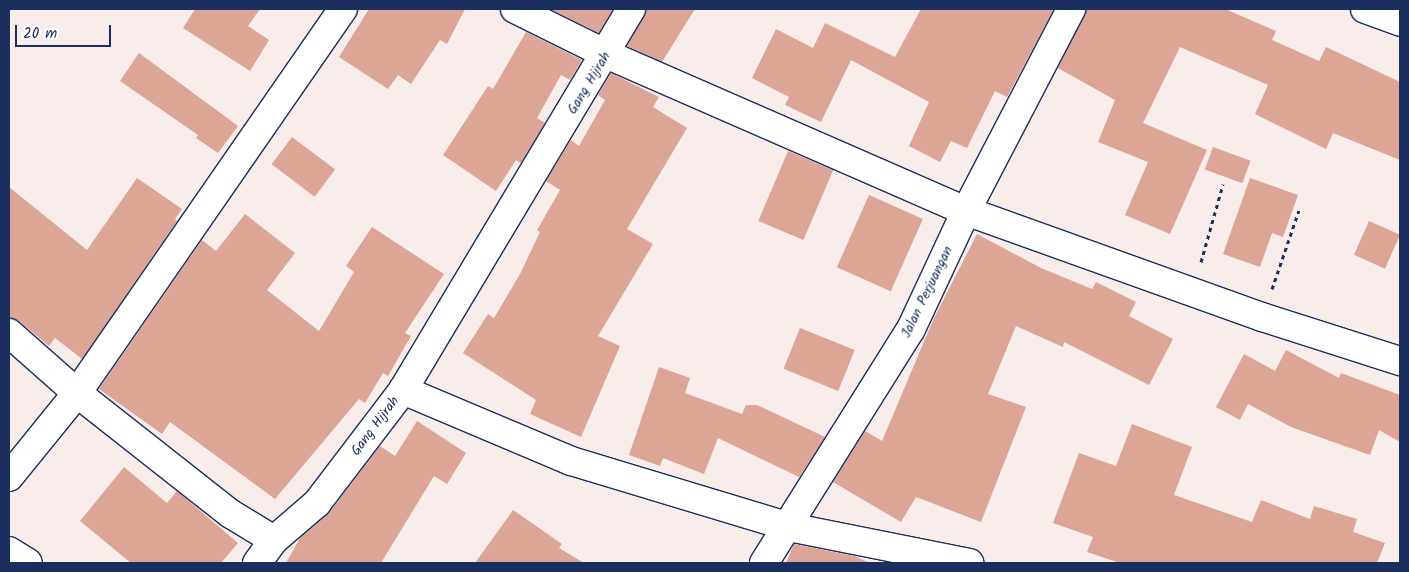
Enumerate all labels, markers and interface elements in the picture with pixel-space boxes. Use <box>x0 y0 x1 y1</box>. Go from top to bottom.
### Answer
scale bar <box>18 15 114 47</box>
text: 20 m <box>23 22 57 46</box>
street label: Gang Hijrah <box>564 49 614 117</box>
street label: Jalan Perjuangan <box>898 244 956 340</box>
street label: Gang Hijrah <box>347 393 403 459</box>

